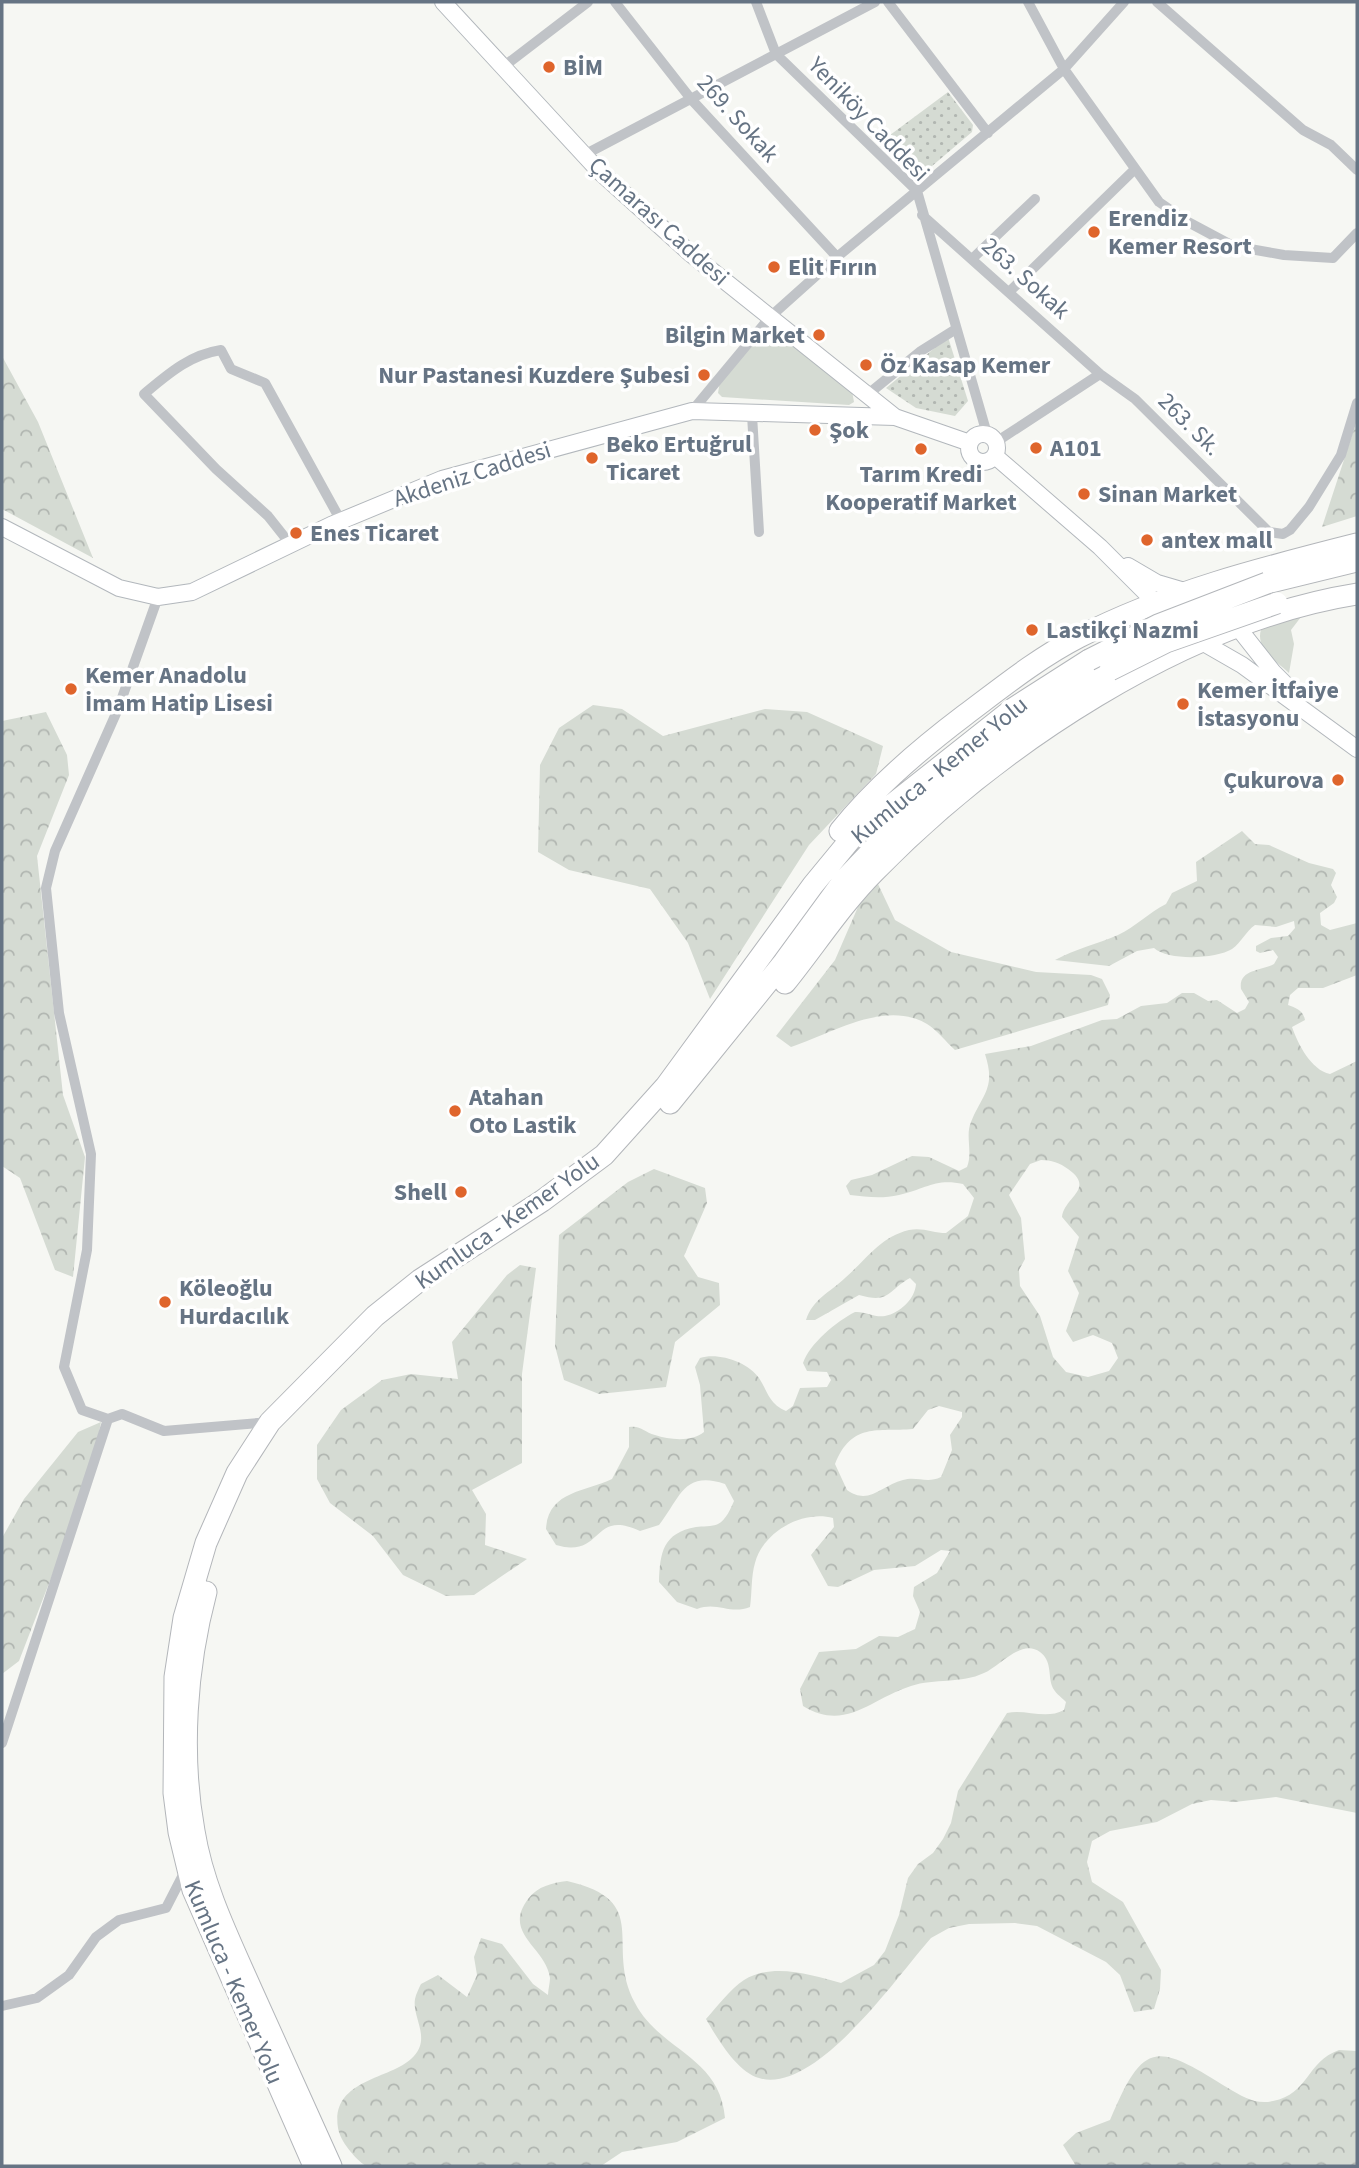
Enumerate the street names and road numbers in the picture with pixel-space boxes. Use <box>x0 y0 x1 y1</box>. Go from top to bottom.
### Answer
street label: Yeniköy Caddesi <box>799 48 938 190</box>
street label: 269. Sokak <box>688 66 787 170</box>
street label: Çamarası Caddesi <box>581 149 737 294</box>
street label: 263. Sokak <box>974 229 1078 328</box>
street label: 263. Sk. <box>1150 385 1229 464</box>
street label: Akdeniz Caddesi <box>389 432 556 516</box>
street label: Kumluca - Kemer Yolu <box>843 688 1035 853</box>
street label: Kumluca - Kemer Yolu <box>408 1144 607 1298</box>
street label: Kumluca - Kemer Yolu <box>175 1875 292 2090</box>

